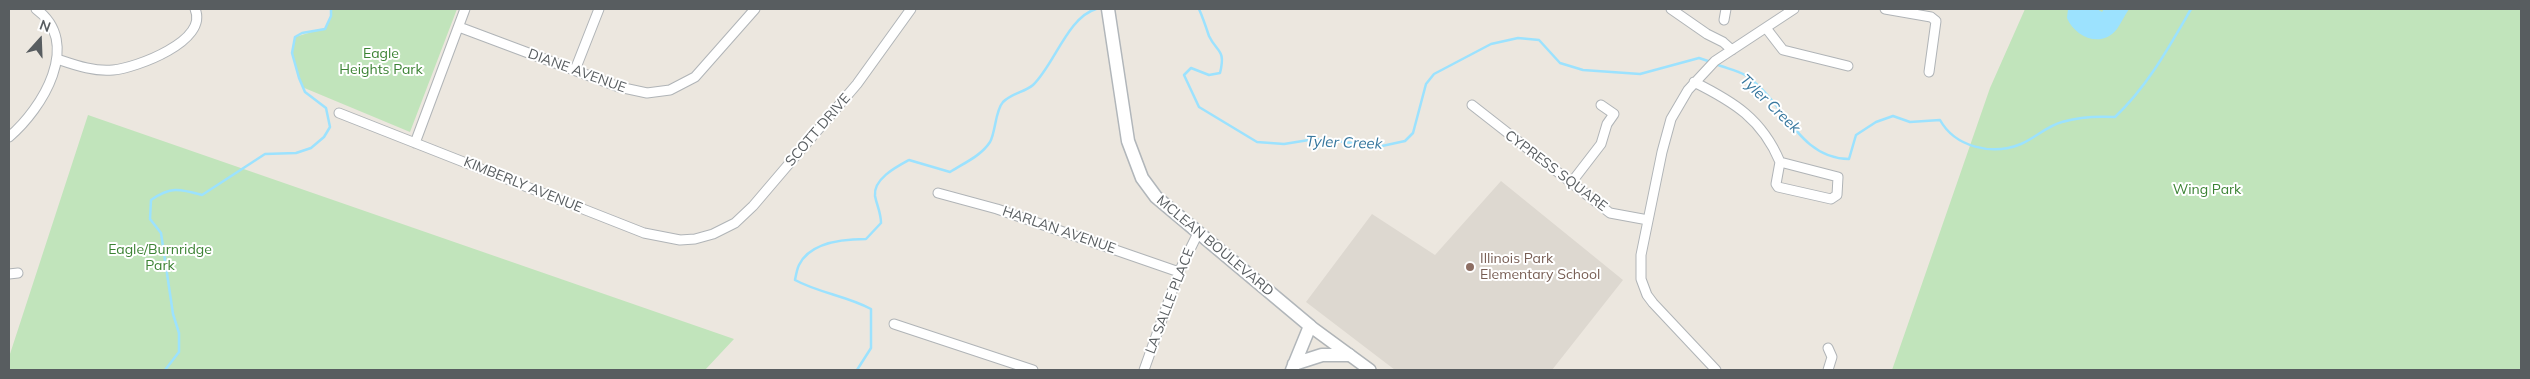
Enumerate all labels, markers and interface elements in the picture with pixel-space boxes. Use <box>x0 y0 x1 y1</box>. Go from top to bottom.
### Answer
north arrow <box>15 15 65 65</box>
text: N <box>37 16 53 36</box>
street label: DIANE AVENUE <box>526 45 628 97</box>
park label: Eagle Heights Park <box>339 46 423 78</box>
water label: Tyler Creek <box>1736 71 1804 137</box>
street label: SCOTT DRIVE <box>782 90 854 170</box>
street label: CYPRESS SQUARE <box>1501 127 1611 215</box>
water label: Tyler Creek <box>1305 133 1383 153</box>
street label: KIMBERLY AVENUE <box>461 154 585 216</box>
park label: Wing Park <box>2173 182 2241 198</box>
street label: MCLEAN BOULEVARD <box>1153 192 1277 300</box>
street label: HARLAN AVENUE <box>1000 203 1118 257</box>
park label: Eagle/Burnridge Park <box>108 242 212 274</box>
street label: LA SALLE PLACE <box>1142 246 1198 356</box>
place label: Illinois Park Elementary School <box>1480 251 1600 284</box>
marker: Illinois Park Elementary School <box>1464 261 1476 273</box>

